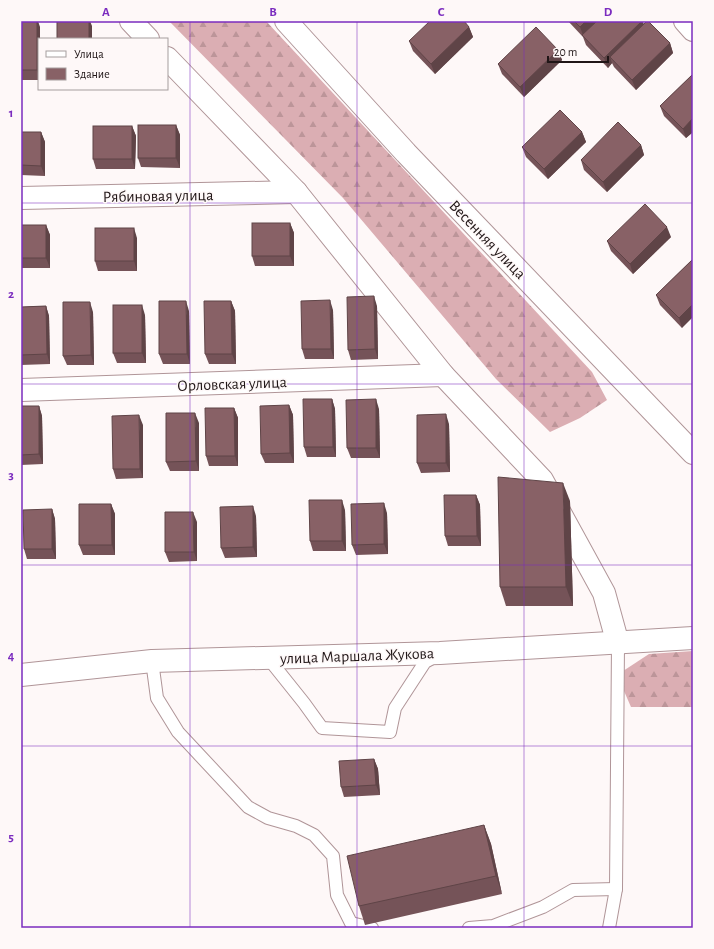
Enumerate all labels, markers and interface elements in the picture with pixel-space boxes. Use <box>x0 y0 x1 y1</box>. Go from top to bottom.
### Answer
text: A <box>102 6 110 19</box>
text: B <box>269 6 277 19</box>
text: C <box>438 6 445 19</box>
text: D <box>604 6 613 19</box>
legend <box>38 38 168 90</box>
scale bar <box>548 38 608 64</box>
text: 20 m <box>554 46 577 58</box>
text: Улица <box>74 48 104 60</box>
text: Здание <box>74 68 110 80</box>
text: 1 <box>9 107 13 120</box>
street label: Рябиновая улица <box>103 187 214 206</box>
street label: Весенняя улица <box>445 197 529 283</box>
text: 2 <box>8 288 14 301</box>
street label: Орловская улица <box>177 374 287 395</box>
text: 3 <box>8 469 14 482</box>
street label: улица Маршала Жукова <box>279 645 434 668</box>
text: 4 <box>8 650 15 663</box>
text: 5 <box>8 831 14 844</box>

